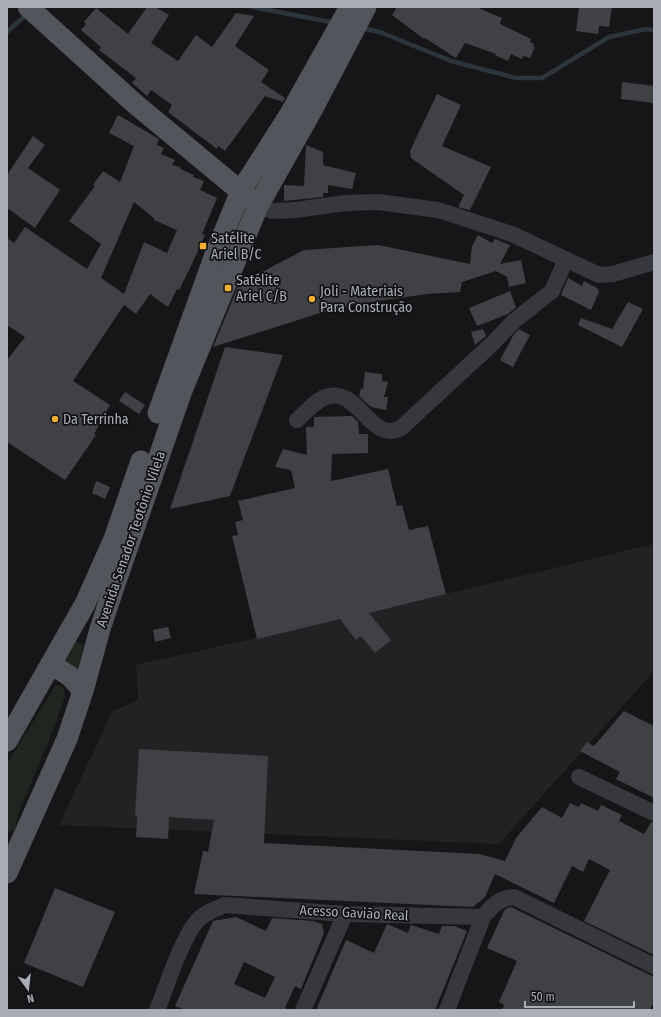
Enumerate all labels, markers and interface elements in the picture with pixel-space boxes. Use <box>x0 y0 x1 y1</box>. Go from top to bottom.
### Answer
place label: Satélite Ariel B/C <box>211 230 262 263</box>
marker: Satélite Ariel B/C <box>198 241 208 251</box>
place label: Satélite Ariel C/B <box>236 272 287 305</box>
marker: Satélite Ariel C/B <box>223 283 233 293</box>
place label: Joli - Materiais Para Construção <box>320 283 412 316</box>
marker: Joli - Materiais Para Construção <box>307 294 317 304</box>
place label: Da Terrinha <box>63 411 129 428</box>
marker: Da Terrinha <box>50 414 60 424</box>
street label: Avenida Senador Teotônio Vilela <box>93 449 169 629</box>
street label: Acesso Gavião Real <box>299 902 409 924</box>
north arrow <box>8 969 48 1009</box>
scale bar <box>525 983 634 1009</box>
text: 50 m <box>531 990 555 1004</box>
text: N <box>26 991 35 1005</box>

